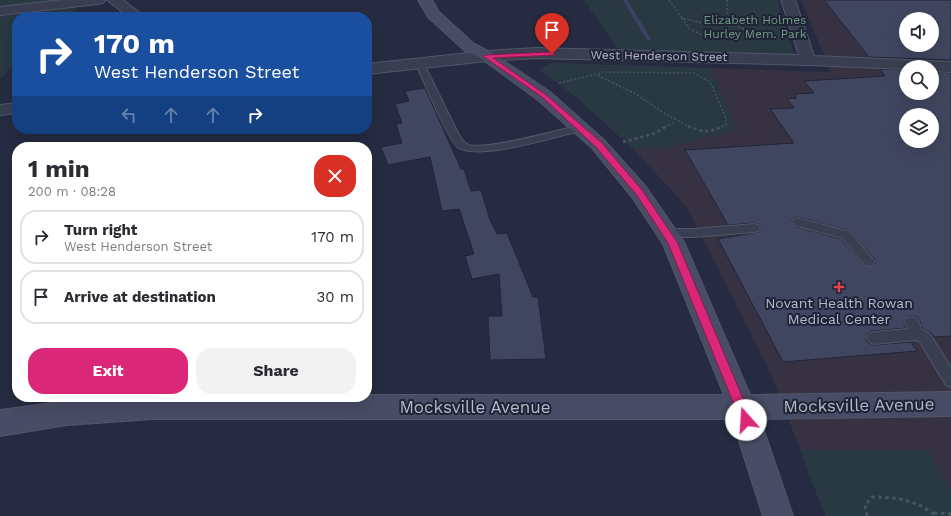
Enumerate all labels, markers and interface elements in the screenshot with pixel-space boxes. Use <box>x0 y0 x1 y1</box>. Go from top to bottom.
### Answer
map controls <box>899 12 939 148</box>
button: sound <box>899 12 939 52</box>
pin <box>535 13 569 54</box>
park label: Elizabeth Holmes Hurley Mem. Park <box>704 13 807 41</box>
icon: arrive <box>541 19 563 41</box>
text: 170 m <box>94 27 175 60</box>
icon: right <box>28 28 80 80</box>
street label: West Henderson Street <box>590 48 728 64</box>
button: search <box>899 60 939 100</box>
text: West Henderson Street <box>94 61 299 82</box>
icon: left <box>118 104 140 126</box>
icon: ahead <box>160 104 182 126</box>
icon: ahead <box>202 104 224 126</box>
icon: right <box>244 104 266 126</box>
button: layers <box>899 108 939 148</box>
text: 1 min <box>28 155 90 183</box>
button: close <box>314 155 356 197</box>
text: 200 m · 08:28 <box>28 184 116 199</box>
text: Turn right <box>64 221 137 239</box>
icon: right <box>30 226 52 248</box>
text: 170 m <box>311 228 354 246</box>
text: West Henderson Street <box>64 239 212 254</box>
marker: Novant Health Rowan Medical Center <box>833 281 845 293</box>
icon: arrive <box>30 286 52 308</box>
text: Arrive at destination <box>64 288 216 306</box>
text: 30 m <box>317 288 354 306</box>
place label: Novant Health Rowan Medical Center <box>765 295 913 327</box>
button: Exit <box>28 348 188 394</box>
button: Share <box>196 348 356 394</box>
street label: Mocksville Avenue <box>783 394 935 416</box>
street label: Mocksville Avenue <box>399 397 551 417</box>
position arrow <box>725 399 767 441</box>

